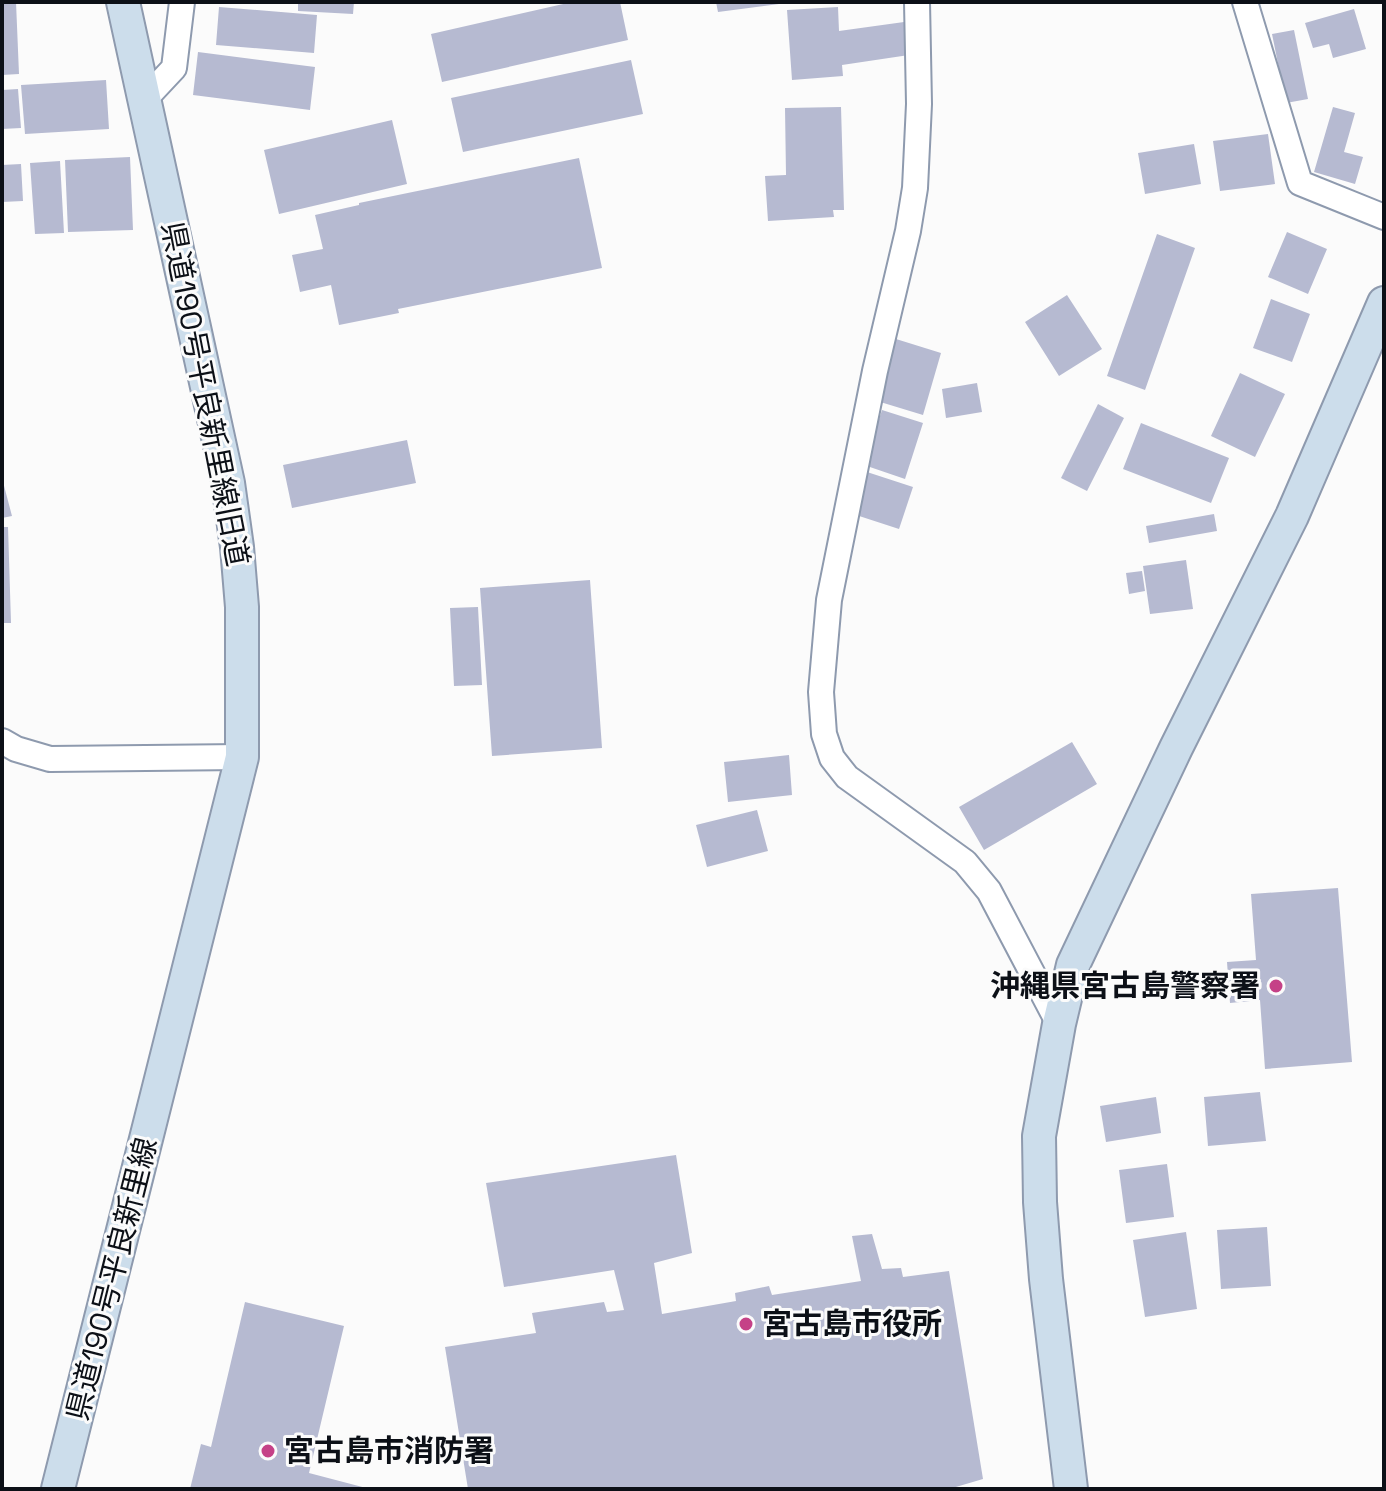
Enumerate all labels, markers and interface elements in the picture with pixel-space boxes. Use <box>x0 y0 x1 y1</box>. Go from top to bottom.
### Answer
street label: 県道190号平良新里線旧道 <box>153 218 258 569</box>
place label: 沖縄県宮古島警察署 <box>990 966 1260 1005</box>
marker: 沖縄県宮古島警察署 <box>1267 977 1285 995</box>
street label: 県道190号平良新里線 <box>57 1133 166 1424</box>
place label: 宮古島市役所 <box>762 1304 942 1343</box>
marker: 宮古島市役所 <box>737 1315 755 1333</box>
place label: 宮古島市消防署 <box>284 1431 494 1470</box>
marker: 宮古島市消防署 <box>259 1442 277 1460</box>

